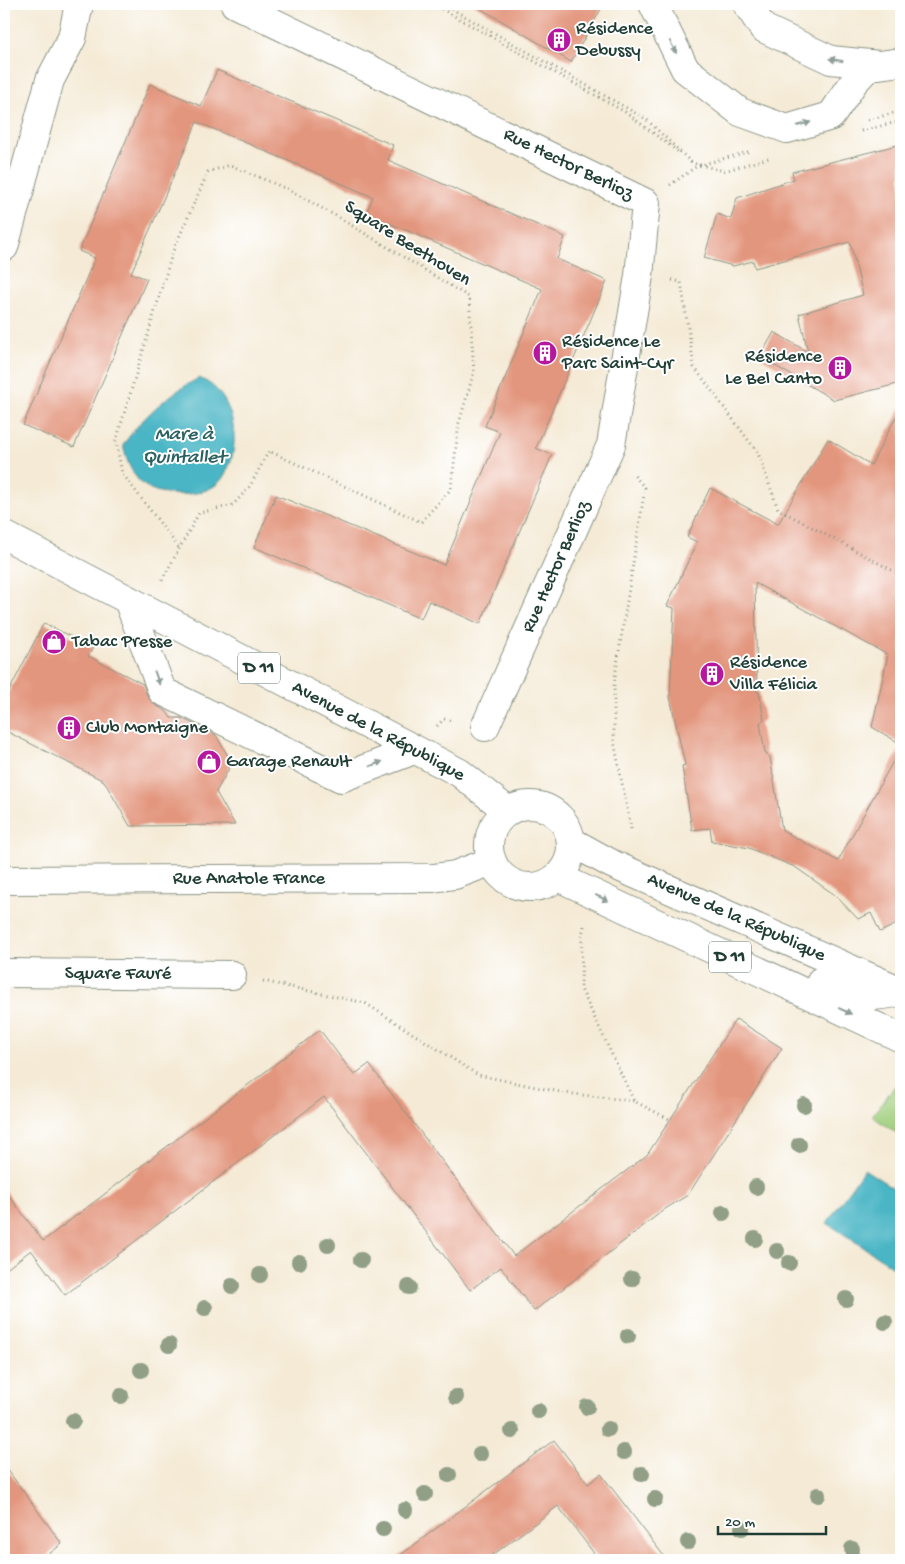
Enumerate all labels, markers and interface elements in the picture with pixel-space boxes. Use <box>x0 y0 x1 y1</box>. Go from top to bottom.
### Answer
place label: Résidence Debussy <box>574 18 653 63</box>
building icon: Résidence Debussy <box>546 27 572 53</box>
one-way arrow <box>669 40 678 54</box>
one-way arrow <box>827 56 843 64</box>
one-way arrow <box>797 119 812 127</box>
street label: Rue Hector Berlioz <box>499 124 637 207</box>
street label: Square Beethoven <box>339 196 475 292</box>
place label: Résidence Le Parc Saint-Cyr <box>561 331 676 376</box>
building icon: Résidence Le Parc Saint-Cyr <box>532 340 558 366</box>
place label: Résidence Le Bel Canto <box>725 346 822 391</box>
building icon: Résidence Le Bel Canto <box>827 355 853 381</box>
water label: Mare à Quintallet <box>142 424 229 470</box>
street label: Rue Hector Berlioz <box>518 497 597 637</box>
shop icon: Tabac Presse <box>41 629 67 655</box>
place label: Tabac Presse <box>71 631 172 654</box>
road number: D 11 <box>238 652 280 684</box>
place label: Résidence Villa Félicia <box>729 652 819 697</box>
building icon: Résidence Villa Félicia <box>699 661 725 687</box>
one-way arrow <box>153 671 161 686</box>
street label: Avenue de la République <box>288 677 469 787</box>
building icon: Club Montaigne <box>56 715 82 741</box>
place label: Club Montaigne <box>86 717 208 740</box>
shop icon: Garage Renault <box>196 749 222 775</box>
place label: Garage Renault <box>226 751 353 774</box>
one-way arrow <box>369 760 384 768</box>
street label: Rue Anatole France <box>173 868 325 891</box>
street label: Avenue de la République <box>643 868 829 968</box>
one-way arrow <box>595 894 609 902</box>
road number: D 11 <box>709 942 751 972</box>
street label: Square Fauré <box>65 963 171 986</box>
one-way arrow <box>838 1007 852 1015</box>
scale bar <box>718 1504 825 1536</box>
text: 20 m <box>725 1514 755 1532</box>

